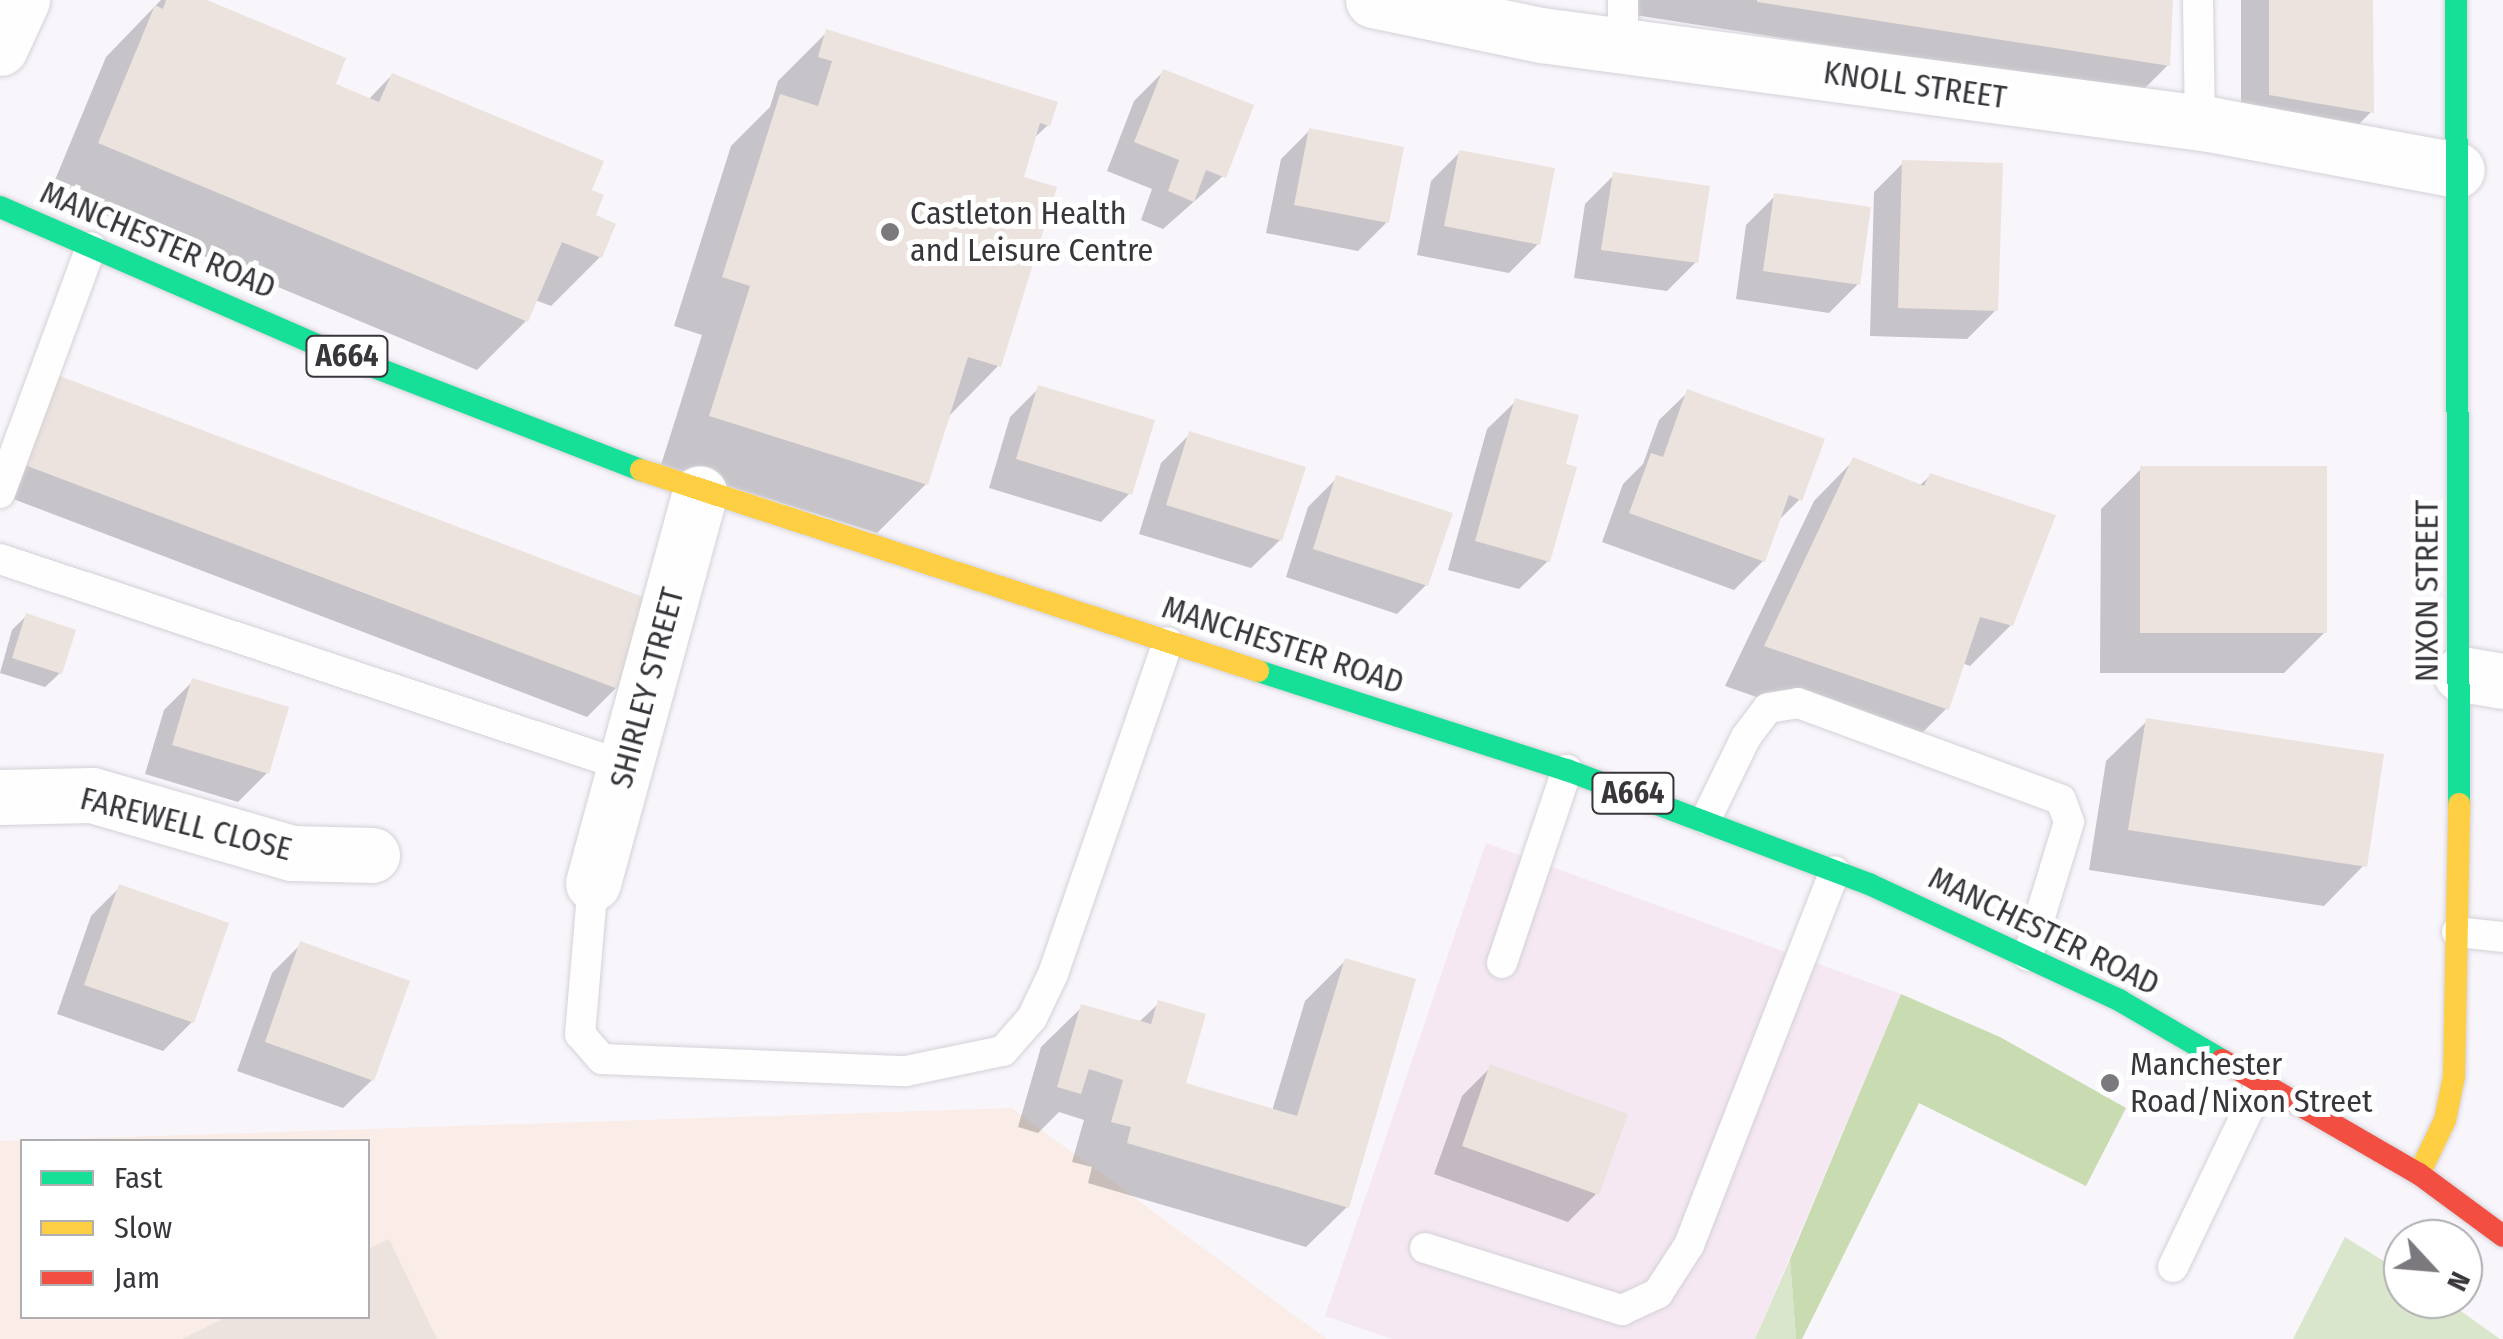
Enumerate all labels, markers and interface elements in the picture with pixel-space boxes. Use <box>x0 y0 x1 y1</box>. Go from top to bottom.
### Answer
street label: KNOLL STREET <box>1821 53 2009 117</box>
street label: MANCHESTER ROAD <box>35 173 281 307</box>
place label: Castleton Health and Leisure Centre <box>910 195 1153 270</box>
marker: Castleton Health and Leisure Centre <box>879 221 901 243</box>
road number: A664 <box>304 331 390 381</box>
street label: NIXON STREET <box>2408 500 2446 682</box>
street label: SHIRLEY STREET <box>602 584 692 792</box>
street label: MANCHESTER ROAD <box>1157 588 1409 702</box>
road number: A664 <box>1590 768 1676 818</box>
street label: FAREWELL CLOSE <box>76 779 296 869</box>
street label: MANCHESTER ROAD <box>1922 859 2166 1003</box>
place label: Manchester Road/Nixon Street <box>2130 1046 2372 1121</box>
marker: Manchester Road/Nixon Street <box>2099 1072 2121 1094</box>
legend <box>20 1139 370 1319</box>
text: Fast <box>114 1160 162 1196</box>
text: Slow <box>114 1210 172 1246</box>
north arrow <box>2383 1219 2483 1319</box>
text: Jam <box>114 1260 160 1296</box>
text: N <box>2440 1267 2477 1296</box>

